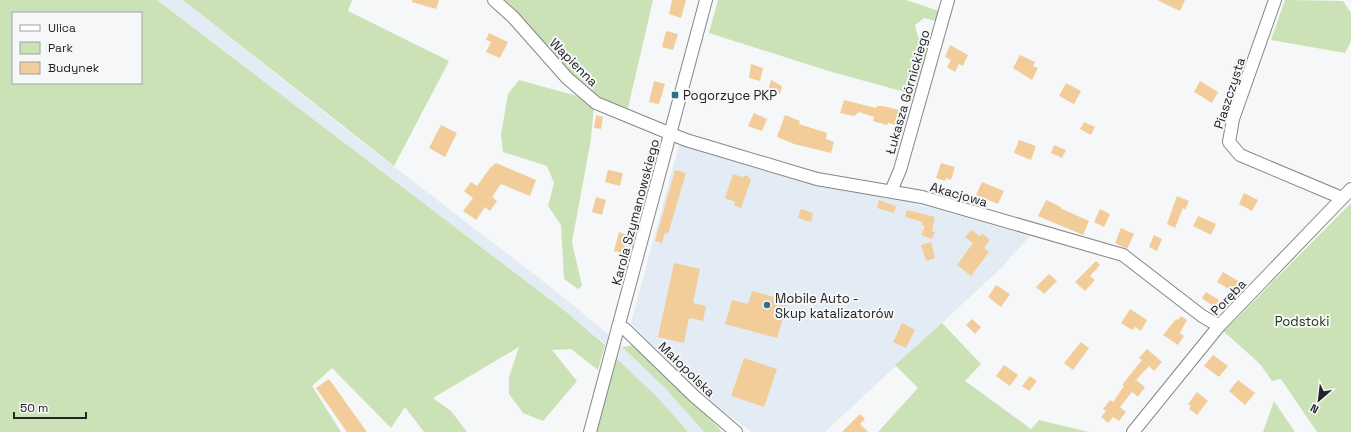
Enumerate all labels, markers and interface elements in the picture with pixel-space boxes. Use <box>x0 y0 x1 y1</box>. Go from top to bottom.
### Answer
legend <box>12 12 142 84</box>
text: Ulica <box>48 20 76 36</box>
street label: Łukasza Górnickiego <box>882 28 933 157</box>
street label: Wapienna <box>546 35 602 90</box>
text: Park <box>48 40 73 56</box>
street label: Piaszczysta <box>1210 55 1249 131</box>
text: Budynek <box>48 60 100 76</box>
place label: Pogorzyce PKP <box>683 87 777 104</box>
marker: Pogorzyce PKP <box>670 90 680 100</box>
street label: Karola Szymanowskiego <box>608 137 663 287</box>
street label: Akacjowa <box>928 178 990 211</box>
street label: Poręba <box>1207 275 1250 319</box>
place label: Mobile Auto - Skup katalizatorów <box>775 290 894 322</box>
marker: Mobile Auto - Skup katalizatorów <box>762 300 772 310</box>
park label: Podstoki <box>1275 313 1329 330</box>
street label: Małopolska <box>655 338 719 401</box>
north arrow <box>1299 380 1339 420</box>
scale bar <box>14 394 86 420</box>
text: 50 m <box>20 400 48 416</box>
text: N <box>1308 401 1321 417</box>

